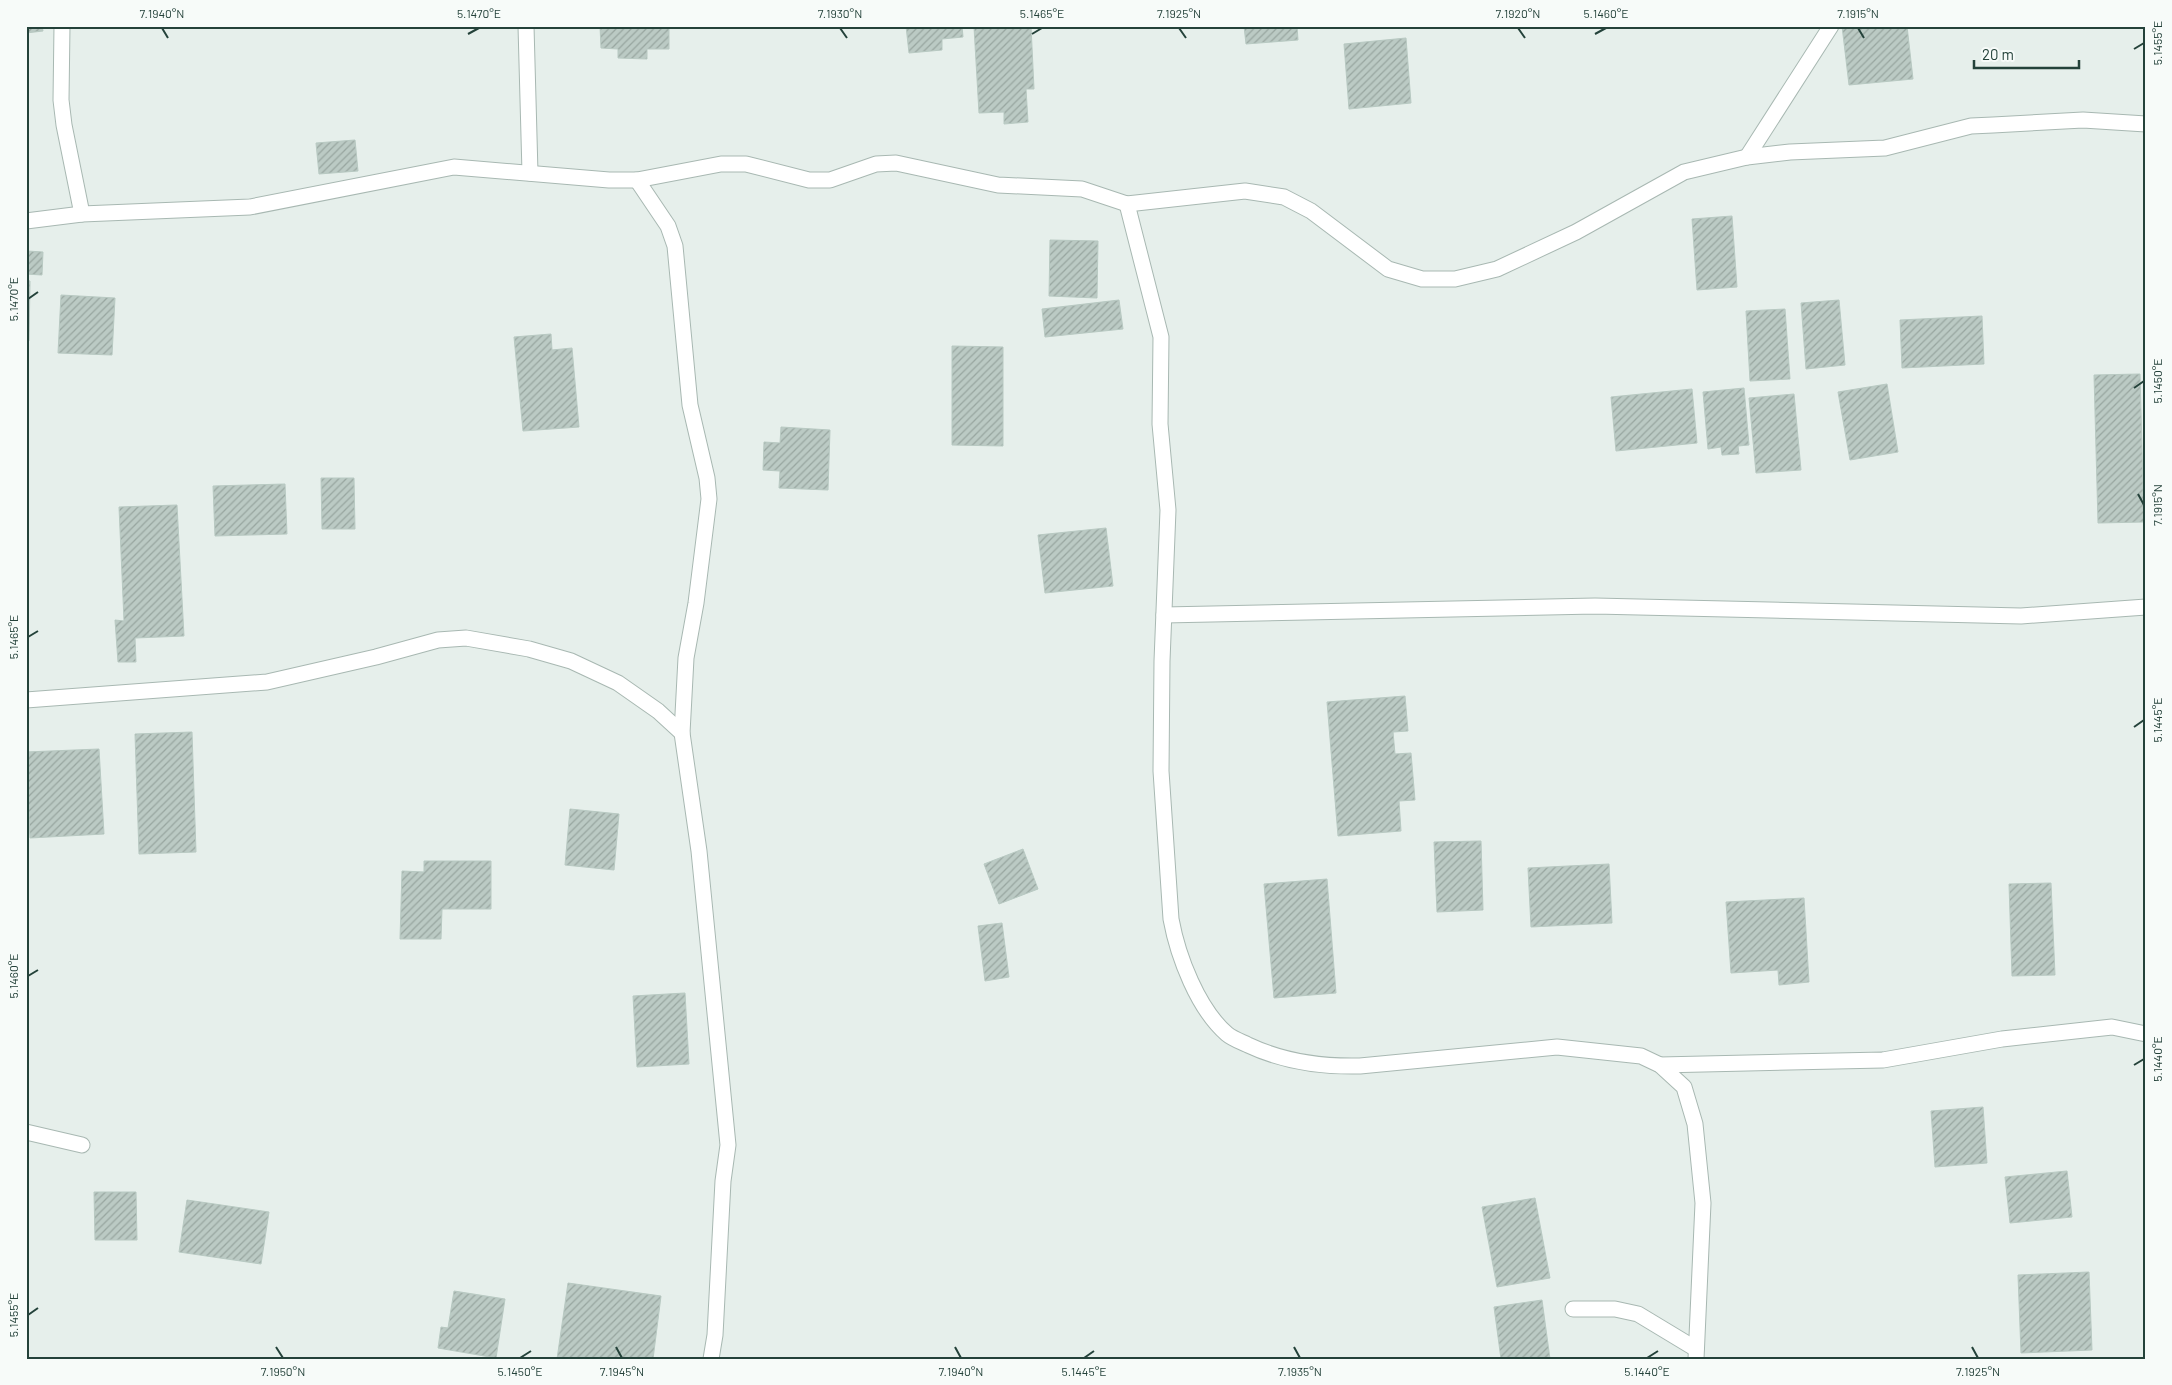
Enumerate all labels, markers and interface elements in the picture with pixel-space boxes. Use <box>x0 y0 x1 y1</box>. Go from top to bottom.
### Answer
text: 7.1940°N <box>139 6 185 20</box>
text: 5.1470°E <box>457 6 501 20</box>
text: 7.1930°N <box>818 6 862 20</box>
text: 5.1465°E <box>1020 6 1064 20</box>
text: 7.1925°N <box>1157 6 1201 20</box>
text: 7.1920°N <box>1496 6 1540 20</box>
text: 5.1460°E <box>1583 6 1629 20</box>
text: 7.1915°N <box>1837 6 1879 20</box>
text: 5.1455°E <box>2150 21 2164 65</box>
scale bar <box>1974 38 2080 70</box>
text: 20 m <box>1982 45 2014 63</box>
text: 5.1470°E <box>6 277 20 321</box>
text: 5.1450°E <box>2150 358 2164 404</box>
text: 7.1915°N <box>2150 484 2164 526</box>
text: 5.1465°E <box>6 615 20 659</box>
text: 5.1445°E <box>2150 698 2164 742</box>
text: 5.1460°E <box>6 953 20 999</box>
text: 5.1440°E <box>2150 1036 2164 1082</box>
text: 5.1455°E <box>6 1293 20 1337</box>
text: 7.1950°N <box>261 1364 305 1378</box>
text: 5.1450°E <box>497 1364 543 1378</box>
text: 7.1945°N <box>600 1364 644 1378</box>
text: 7.1940°N <box>938 1364 984 1378</box>
text: 5.1445°E <box>1062 1364 1106 1378</box>
text: 7.1935°N <box>1278 1364 1322 1378</box>
text: 5.1440°E <box>1624 1364 1670 1378</box>
text: 7.1925°N <box>1956 1364 2000 1378</box>

